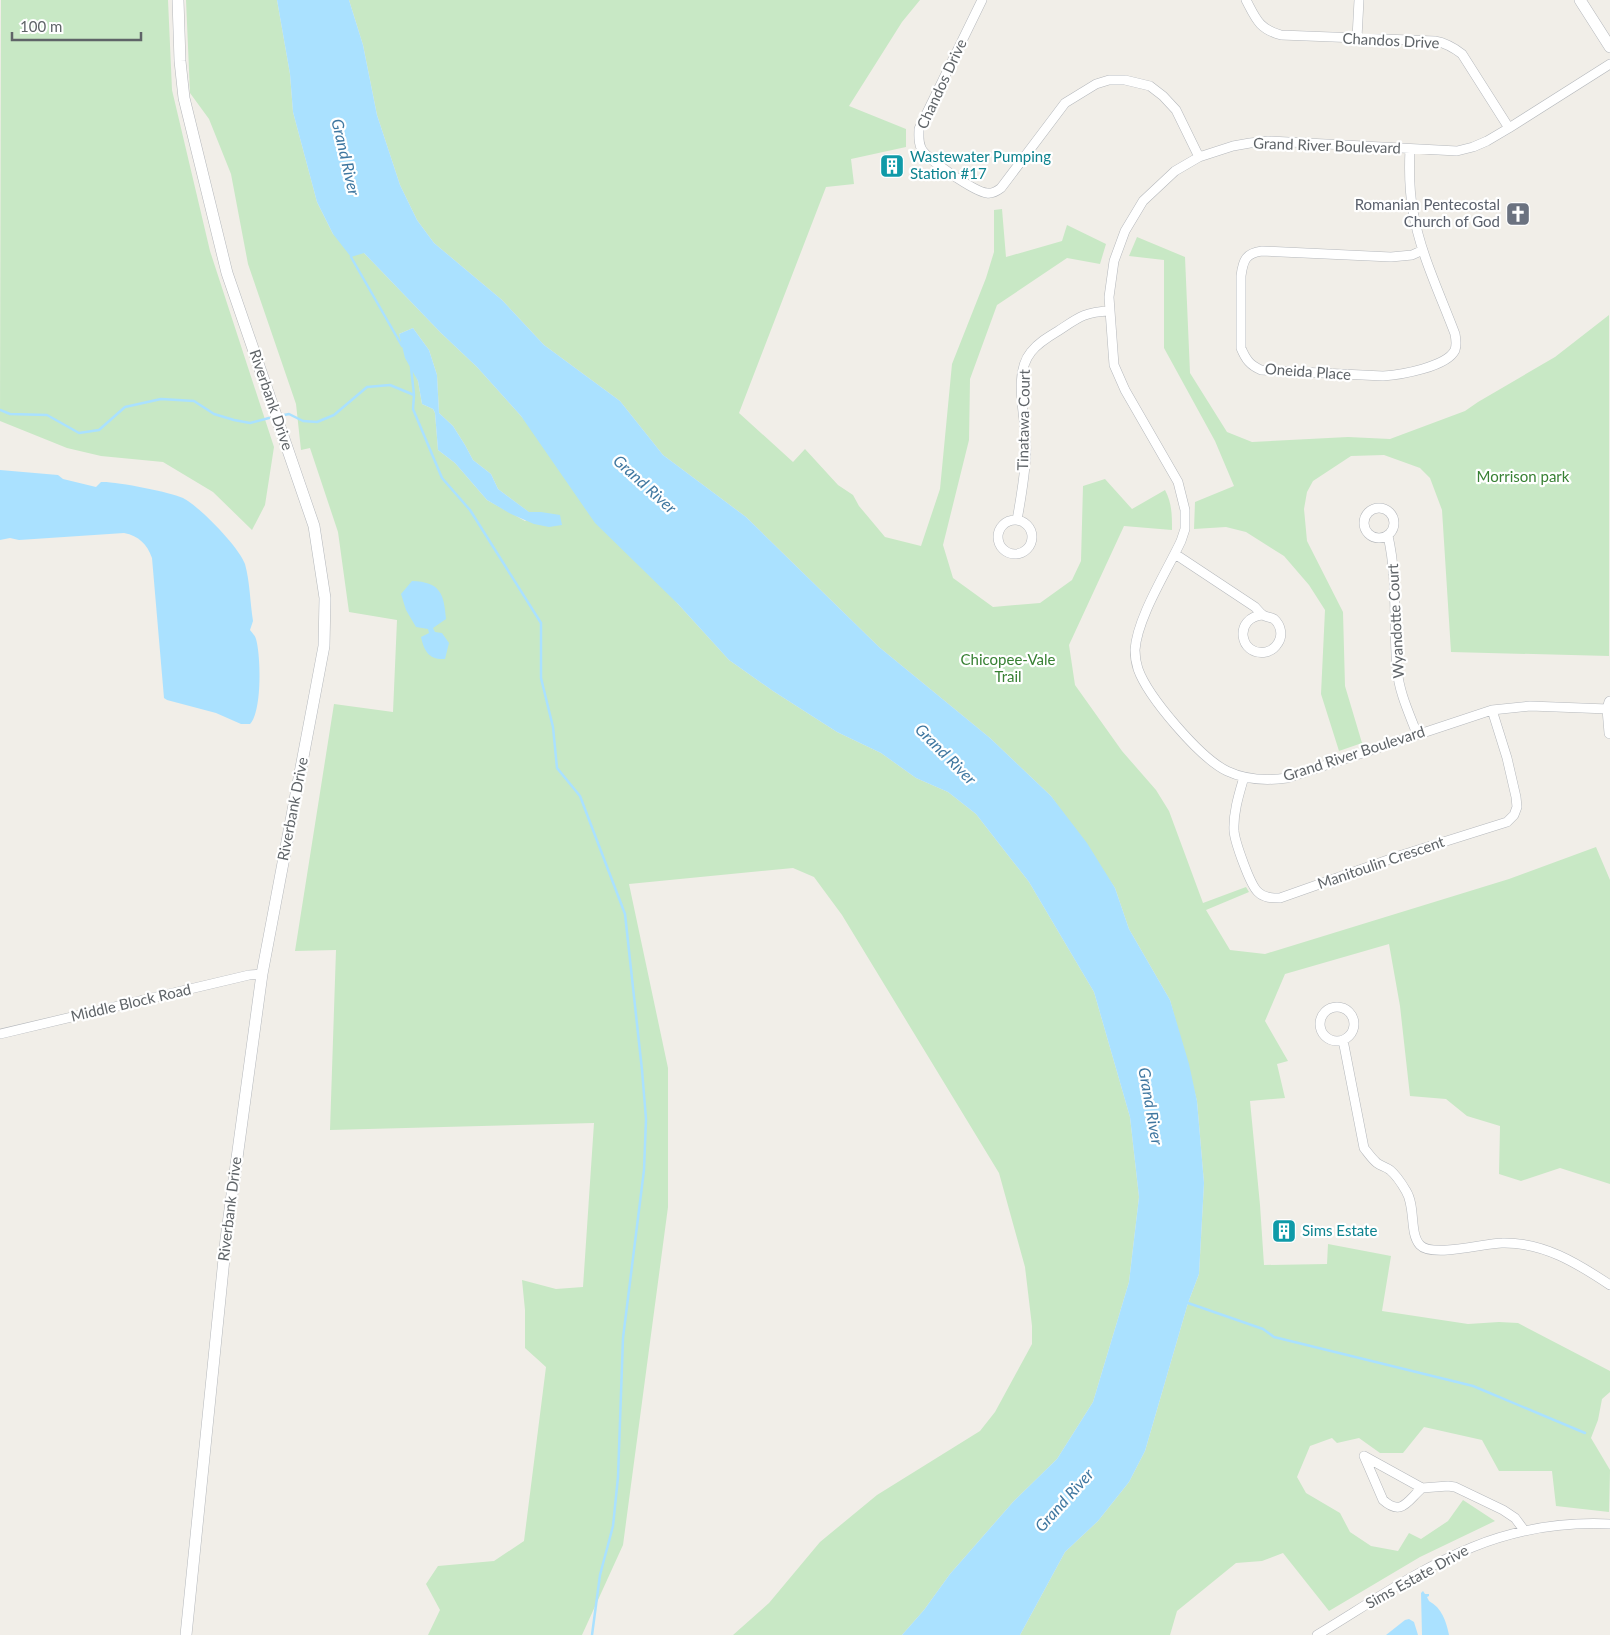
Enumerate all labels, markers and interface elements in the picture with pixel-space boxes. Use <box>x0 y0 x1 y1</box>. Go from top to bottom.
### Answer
scale bar <box>12 10 141 42</box>
text: 100 m <box>20 17 62 35</box>
street label: Chandos Drive <box>1342 28 1440 52</box>
street label: Chandos Drive <box>912 36 970 131</box>
water label: Grand River <box>328 117 365 198</box>
street label: Grand River Boulevard <box>1253 133 1401 157</box>
place label: Wastewater Pumping Station #17 <box>910 147 1051 182</box>
building icon: Wastewater Pumping Station #17 <box>879 153 905 179</box>
place label: Romanian Pentecostal Church of God <box>1355 195 1500 230</box>
church icon: Romanian Pentecostal Church of God <box>1505 201 1531 227</box>
street label: Riverbank Drive <box>246 347 298 452</box>
street label: Oneida Place <box>1264 359 1352 383</box>
street label: Tinatawa Court <box>1013 368 1033 471</box>
water label: Grand River <box>610 450 681 517</box>
park label: Morrison park <box>1477 467 1570 485</box>
street label: Wyandotte Court <box>1383 563 1407 679</box>
park label: Chicopee-Vale Trail <box>961 650 1055 685</box>
water label: Grand River <box>912 719 981 788</box>
street label: Grand River Boulevard <box>1281 722 1427 784</box>
street label: Riverbank Drive <box>273 755 311 862</box>
street label: Manitoulin Crescent <box>1315 832 1447 892</box>
street label: Middle Block Road <box>69 979 193 1025</box>
water label: Grand River <box>1135 1066 1168 1147</box>
street label: Riverbank Drive <box>214 1155 244 1262</box>
building icon: Sims Estate <box>1271 1218 1297 1244</box>
place label: Sims Estate <box>1302 1221 1377 1239</box>
water label: Grand River <box>1030 1464 1097 1535</box>
street label: Sims Estate Drive <box>1362 1540 1471 1612</box>

